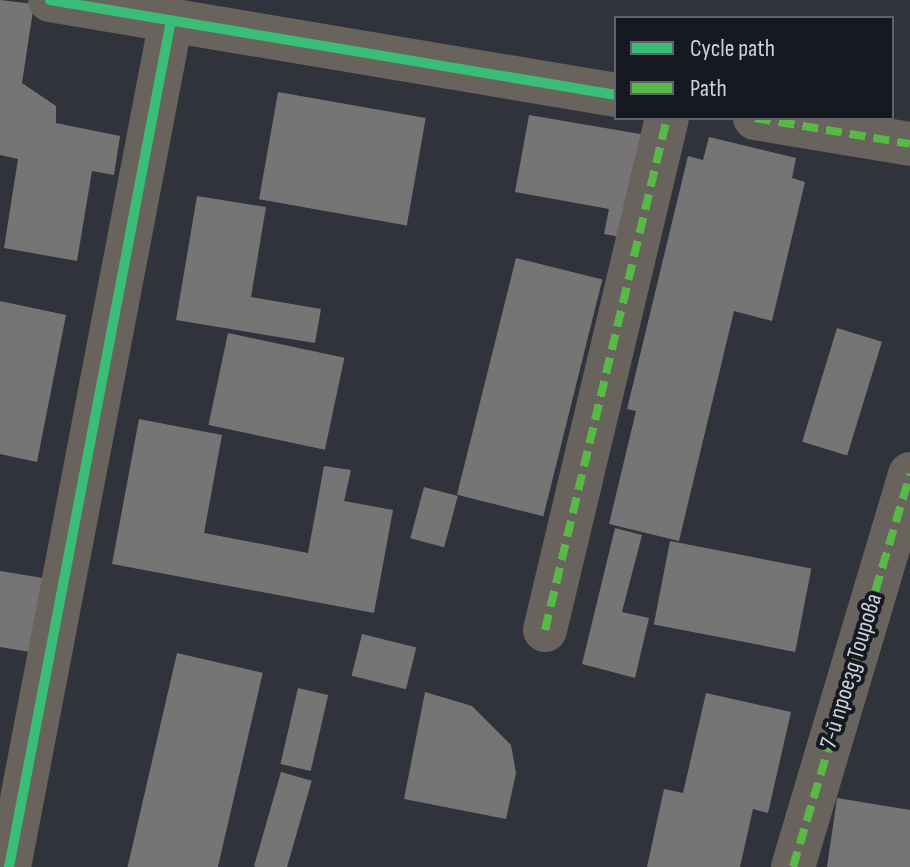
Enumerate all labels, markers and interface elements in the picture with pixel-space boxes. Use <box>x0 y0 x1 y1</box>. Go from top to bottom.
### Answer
legend <box>614 16 894 120</box>
text: Cycle path <box>690 34 775 63</box>
text: Path <box>690 74 727 103</box>
street label: 7-й проезд Тоирова <box>814 590 888 752</box>

